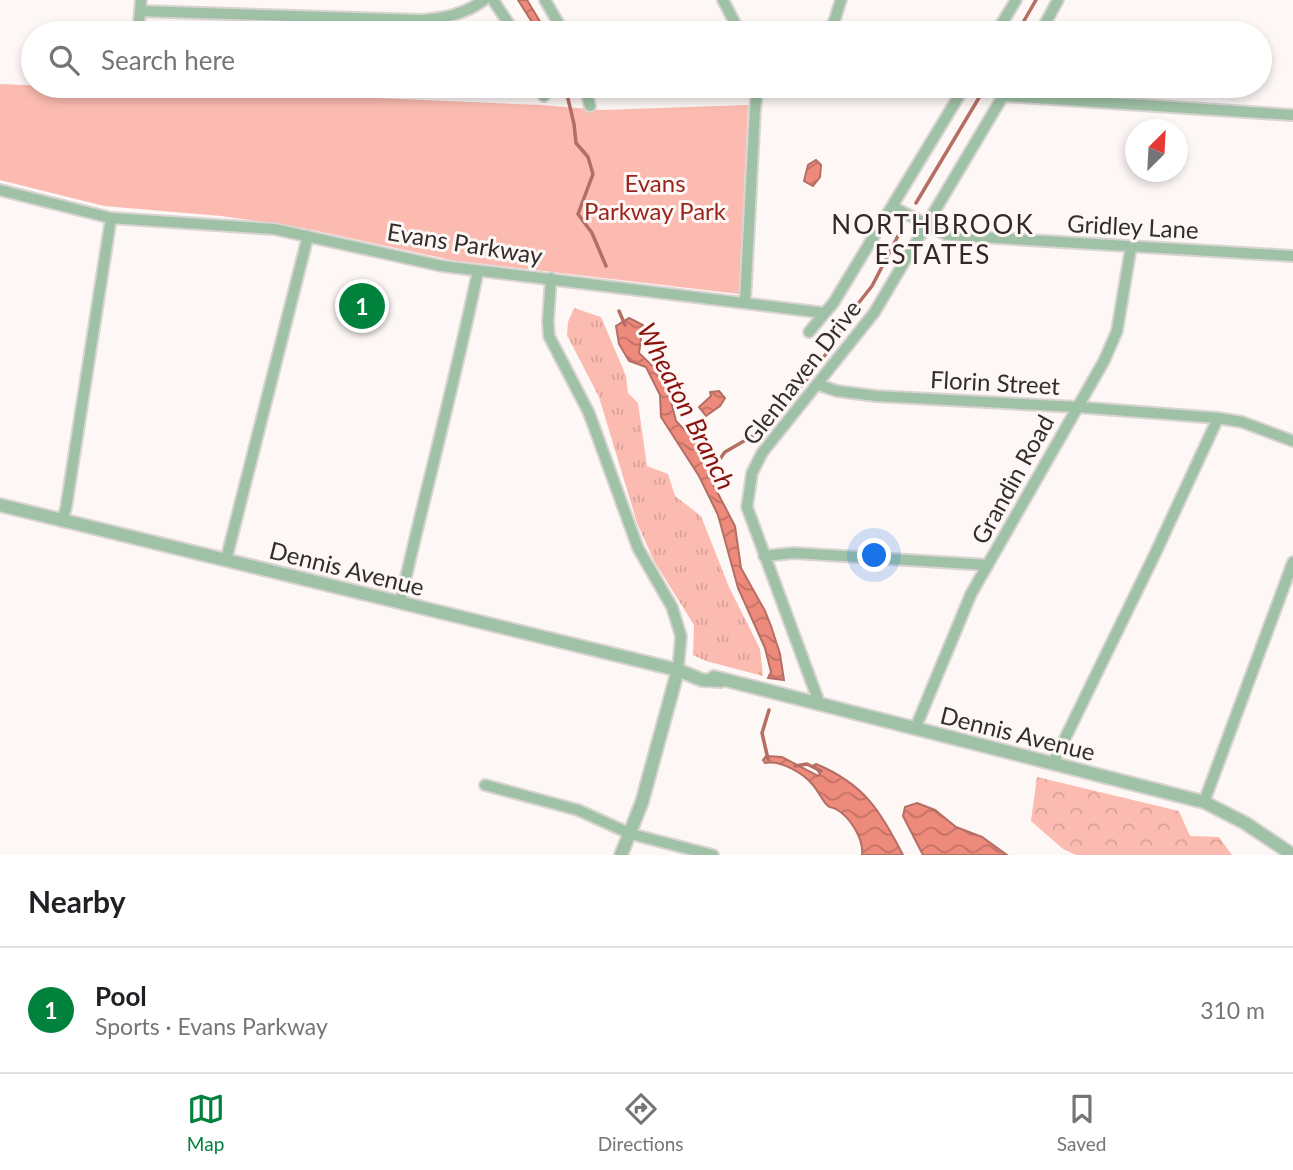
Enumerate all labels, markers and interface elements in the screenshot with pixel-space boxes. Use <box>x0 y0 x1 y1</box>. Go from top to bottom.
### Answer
search box <box>21 21 1272 98</box>
icon: search <box>45 41 83 79</box>
text: Search here <box>101 44 235 76</box>
north arrow <box>1125 119 1188 182</box>
park label: Evans Parkway Park <box>584 168 727 225</box>
district label: NORTHBROOK ESTATES <box>831 208 1035 270</box>
street label: Gridley Lane <box>1067 208 1199 244</box>
street label: Evans Parkway <box>385 216 545 270</box>
pin: 1 <box>339 280 385 332</box>
street label: Glenhaven Drive <box>735 294 867 450</box>
water label: Wheaton Branch <box>631 317 743 495</box>
street label: Florin Street <box>929 364 1061 400</box>
street label: Grandin Road <box>965 409 1059 549</box>
street label: Dennis Avenue <box>267 535 427 601</box>
your location <box>857 538 891 572</box>
street label: Dennis Avenue <box>938 700 1098 766</box>
text: Nearby <box>28 883 126 919</box>
text: Pool <box>95 980 147 1012</box>
text: 1 <box>44 996 58 1024</box>
text: 310 m <box>1200 996 1265 1024</box>
text: Sports · Evans Parkway <box>95 1012 328 1040</box>
tab: Map <box>187 1090 225 1155</box>
tab: Directions <box>598 1090 684 1155</box>
tab: Saved <box>1057 1090 1106 1155</box>

